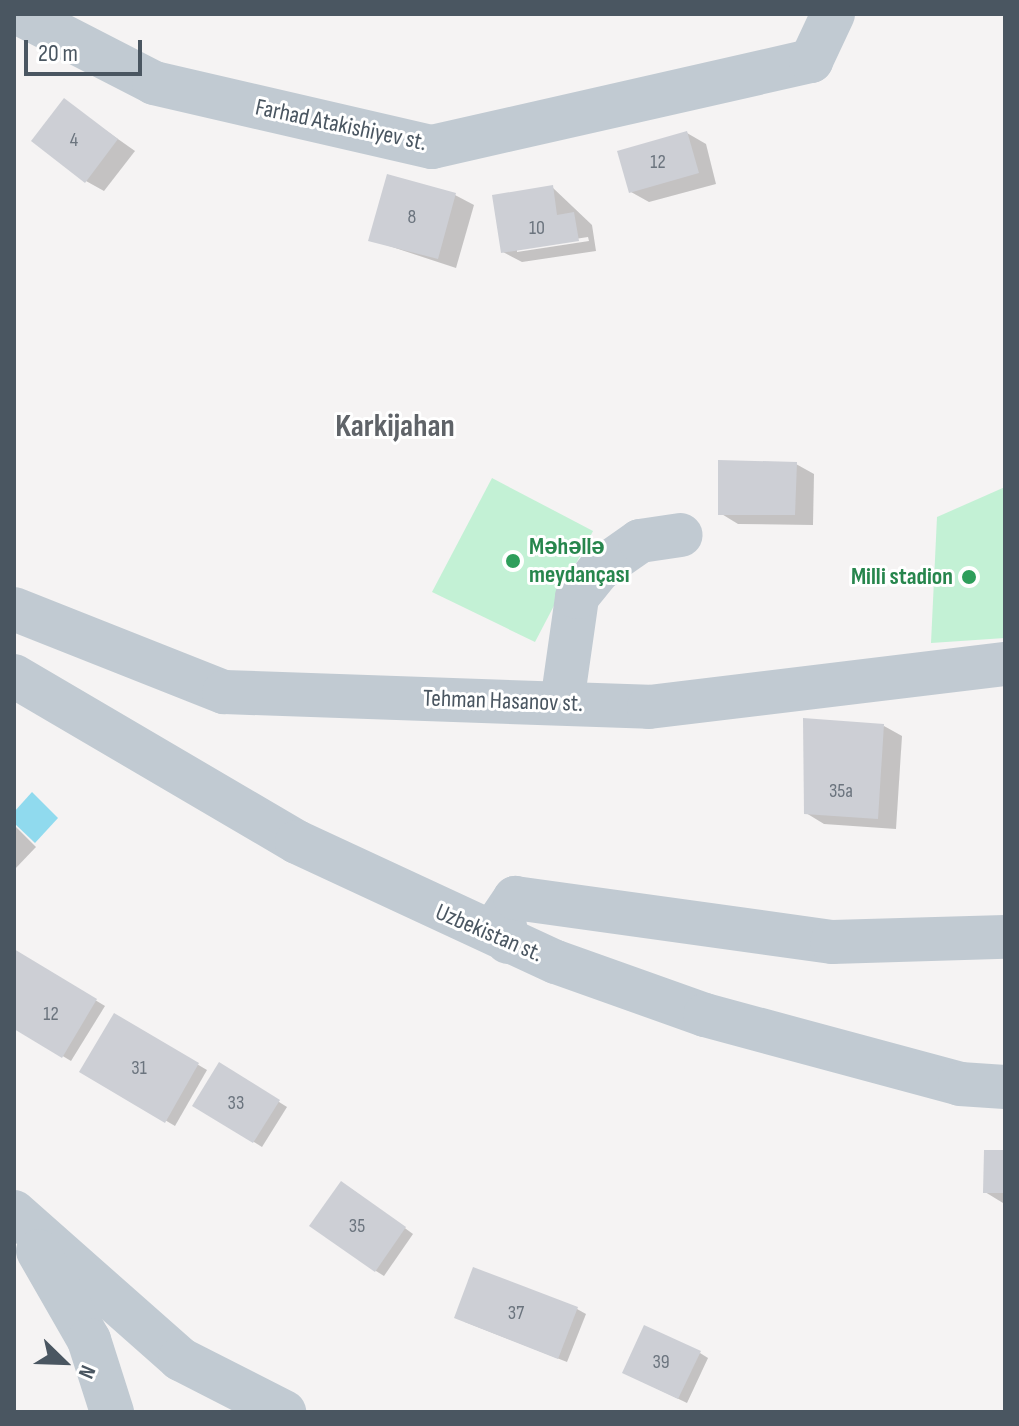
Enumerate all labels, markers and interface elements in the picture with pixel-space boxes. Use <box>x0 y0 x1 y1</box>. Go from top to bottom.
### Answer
scale bar <box>28 24 146 74</box>
text: 20 m <box>38 39 78 68</box>
street label: Farhad Atakishiyev st. <box>253 93 429 157</box>
house number: 4 <box>70 128 78 152</box>
house number: 12 <box>650 150 666 174</box>
house number: 8 <box>408 205 416 229</box>
house number: 10 <box>529 216 545 240</box>
district label: Karkijahan <box>335 408 455 446</box>
place label: Məhəllə meydançası <box>529 533 630 589</box>
marker: Məhəllə meydançası <box>504 552 522 570</box>
place label: Milli stadion <box>851 563 953 591</box>
marker: Milli stadion <box>960 568 978 586</box>
street label: Tehman Hasanov st. <box>423 684 583 718</box>
house number: 35а <box>829 779 853 803</box>
street label: Uzbekistan st. <box>431 898 547 968</box>
house number: 12 <box>43 1002 59 1026</box>
house number: 31 <box>131 1056 147 1080</box>
house number: 33 <box>228 1091 244 1115</box>
house number: 35 <box>349 1214 365 1238</box>
house number: 37 <box>508 1301 524 1325</box>
north arrow <box>24 1322 104 1402</box>
house number: 39 <box>652 1350 670 1374</box>
text: N <box>72 1361 101 1382</box>

